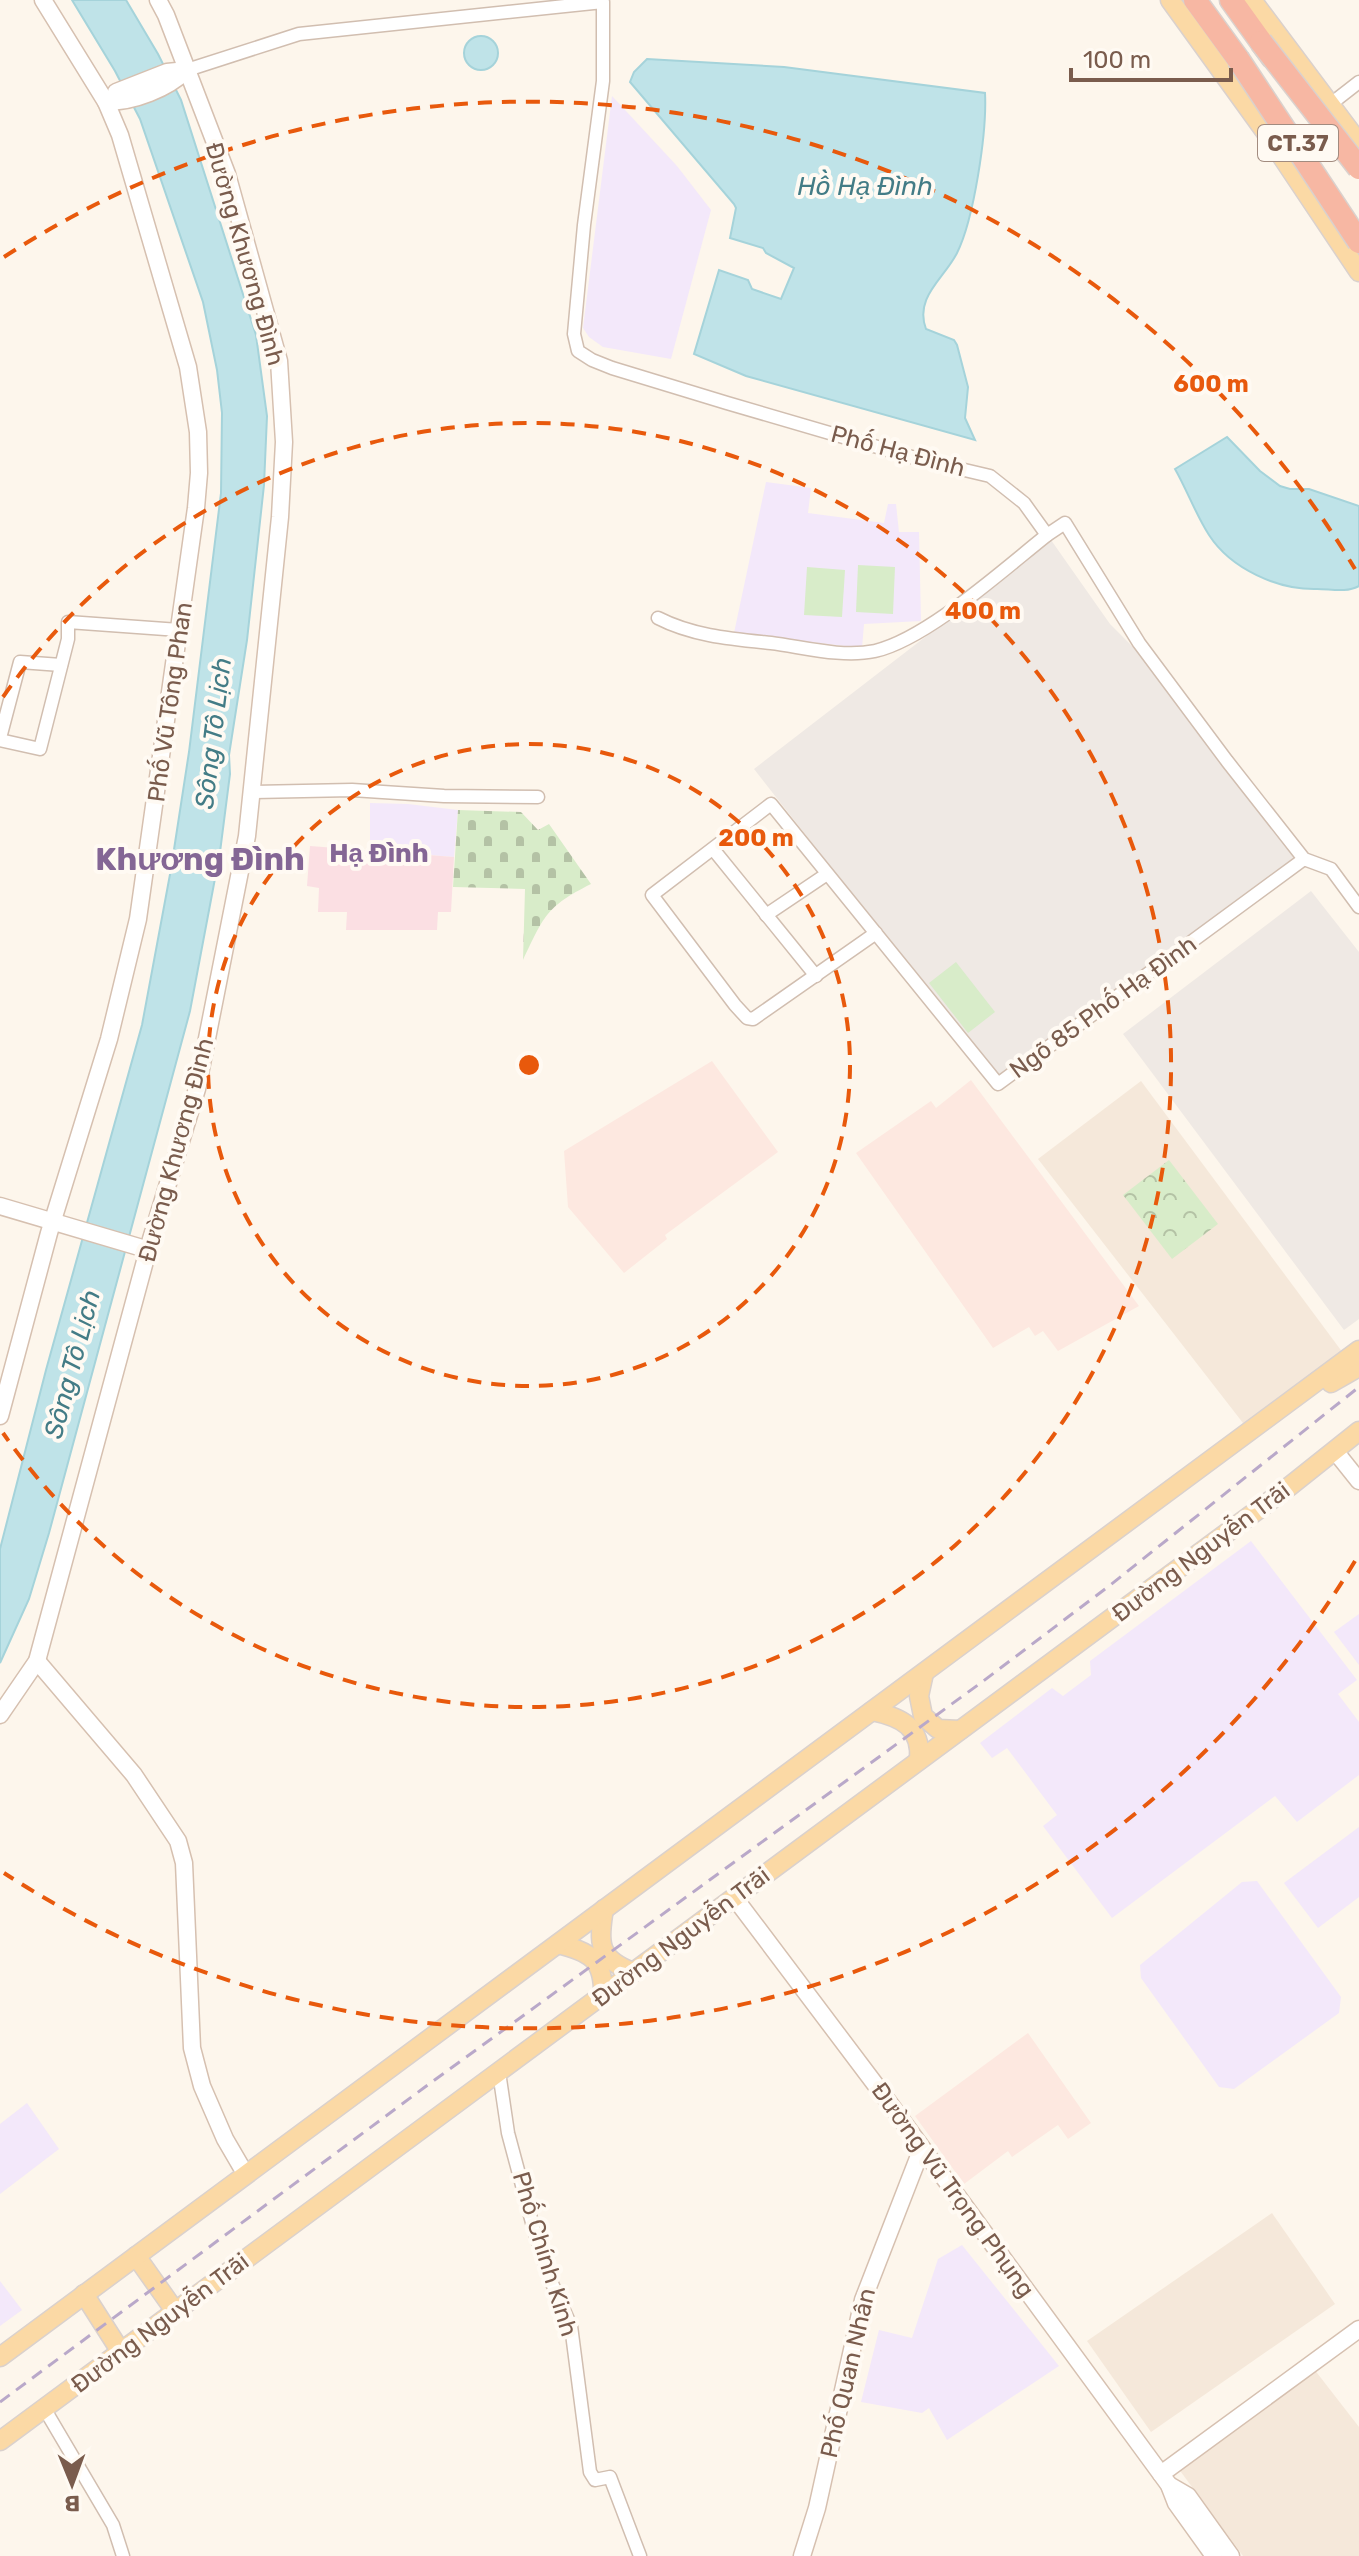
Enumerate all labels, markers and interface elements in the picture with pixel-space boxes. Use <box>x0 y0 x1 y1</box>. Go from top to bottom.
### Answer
scale bar <box>1071 32 1231 82</box>
text: 100 m <box>1083 46 1151 74</box>
road number: CT.37 <box>1258 125 1338 161</box>
street label: Đường Khương Đình <box>200 139 290 369</box>
water label: Hồ Hạ Đình <box>797 169 933 202</box>
text: 600 m <box>1173 370 1249 398</box>
street label: Phố Hạ Đình <box>828 418 969 482</box>
text: 400 m <box>945 597 1021 625</box>
street label: Phố Vũ Tông Phan <box>140 600 198 804</box>
water label: Sông Tô Lịch <box>189 656 238 811</box>
text: 200 m <box>718 824 794 852</box>
district label: Hạ Đình <box>329 838 429 869</box>
district label: Khương Đình <box>95 840 305 878</box>
street label: Ngõ 85 Phố Hạ Đình <box>1003 928 1202 1084</box>
street label: Đường Khương Đình <box>133 1035 219 1265</box>
centre of rings <box>515 1051 543 1079</box>
water label: Sông Tô Lịch <box>38 1286 107 1442</box>
street label: Đường Nguyễn Trãi <box>1107 1476 1295 1628</box>
street label: Đường Nguyễn Trãi <box>587 1861 775 2013</box>
street label: Đường Vũ Trọng Phụng <box>866 2077 1040 2303</box>
street label: Phố Chính Kinh <box>507 2168 585 2340</box>
street label: Đường Nguyễn Trãi <box>66 2247 254 2399</box>
street label: Phố Quan Nhân <box>813 2285 881 2461</box>
north arrow <box>32 2444 112 2524</box>
text: B <box>64 2490 80 2517</box>

